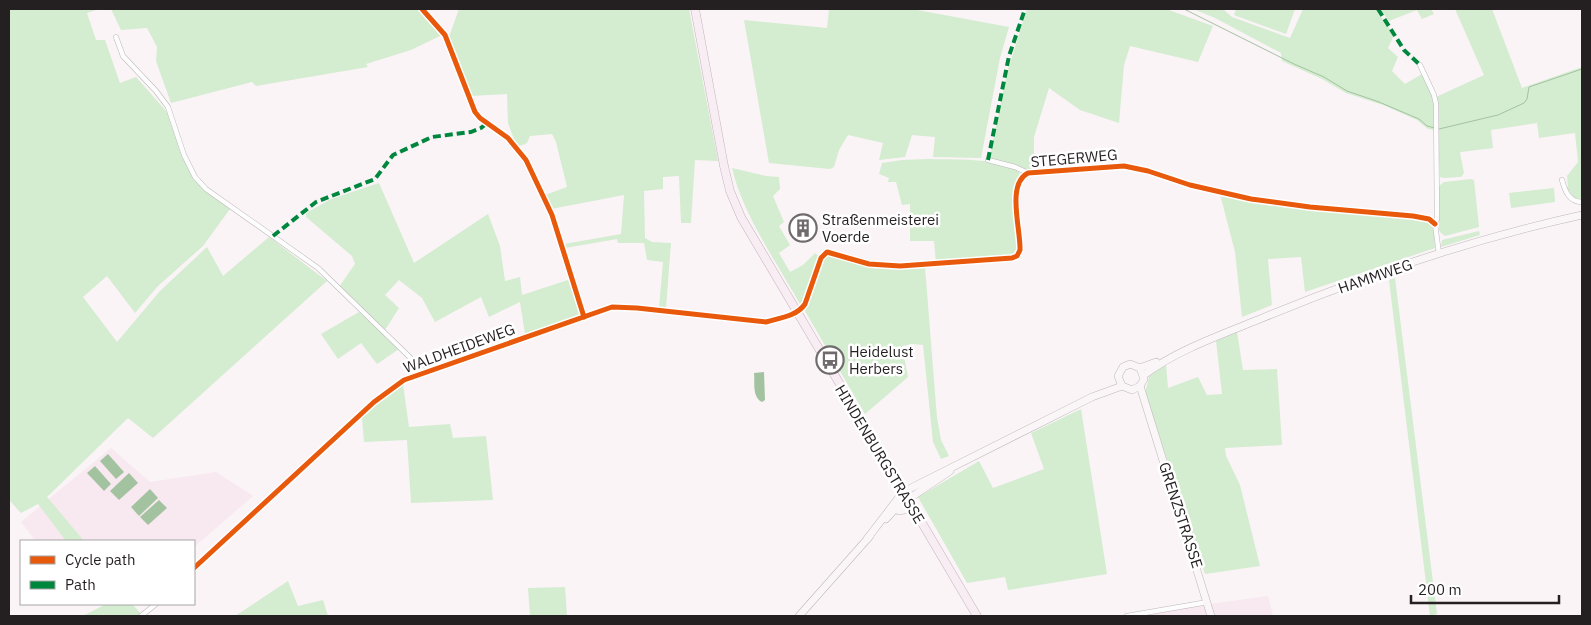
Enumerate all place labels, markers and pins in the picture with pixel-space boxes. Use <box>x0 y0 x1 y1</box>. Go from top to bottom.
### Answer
place label: Straßenmeisterei Voerde <box>822 210 939 246</box>
building icon: Straßenmeisterei Voerde <box>788 213 818 243</box>
place label: Heidelust Herbers <box>849 342 914 378</box>
bus stop icon: Heidelust Herbers <box>815 345 845 375</box>

